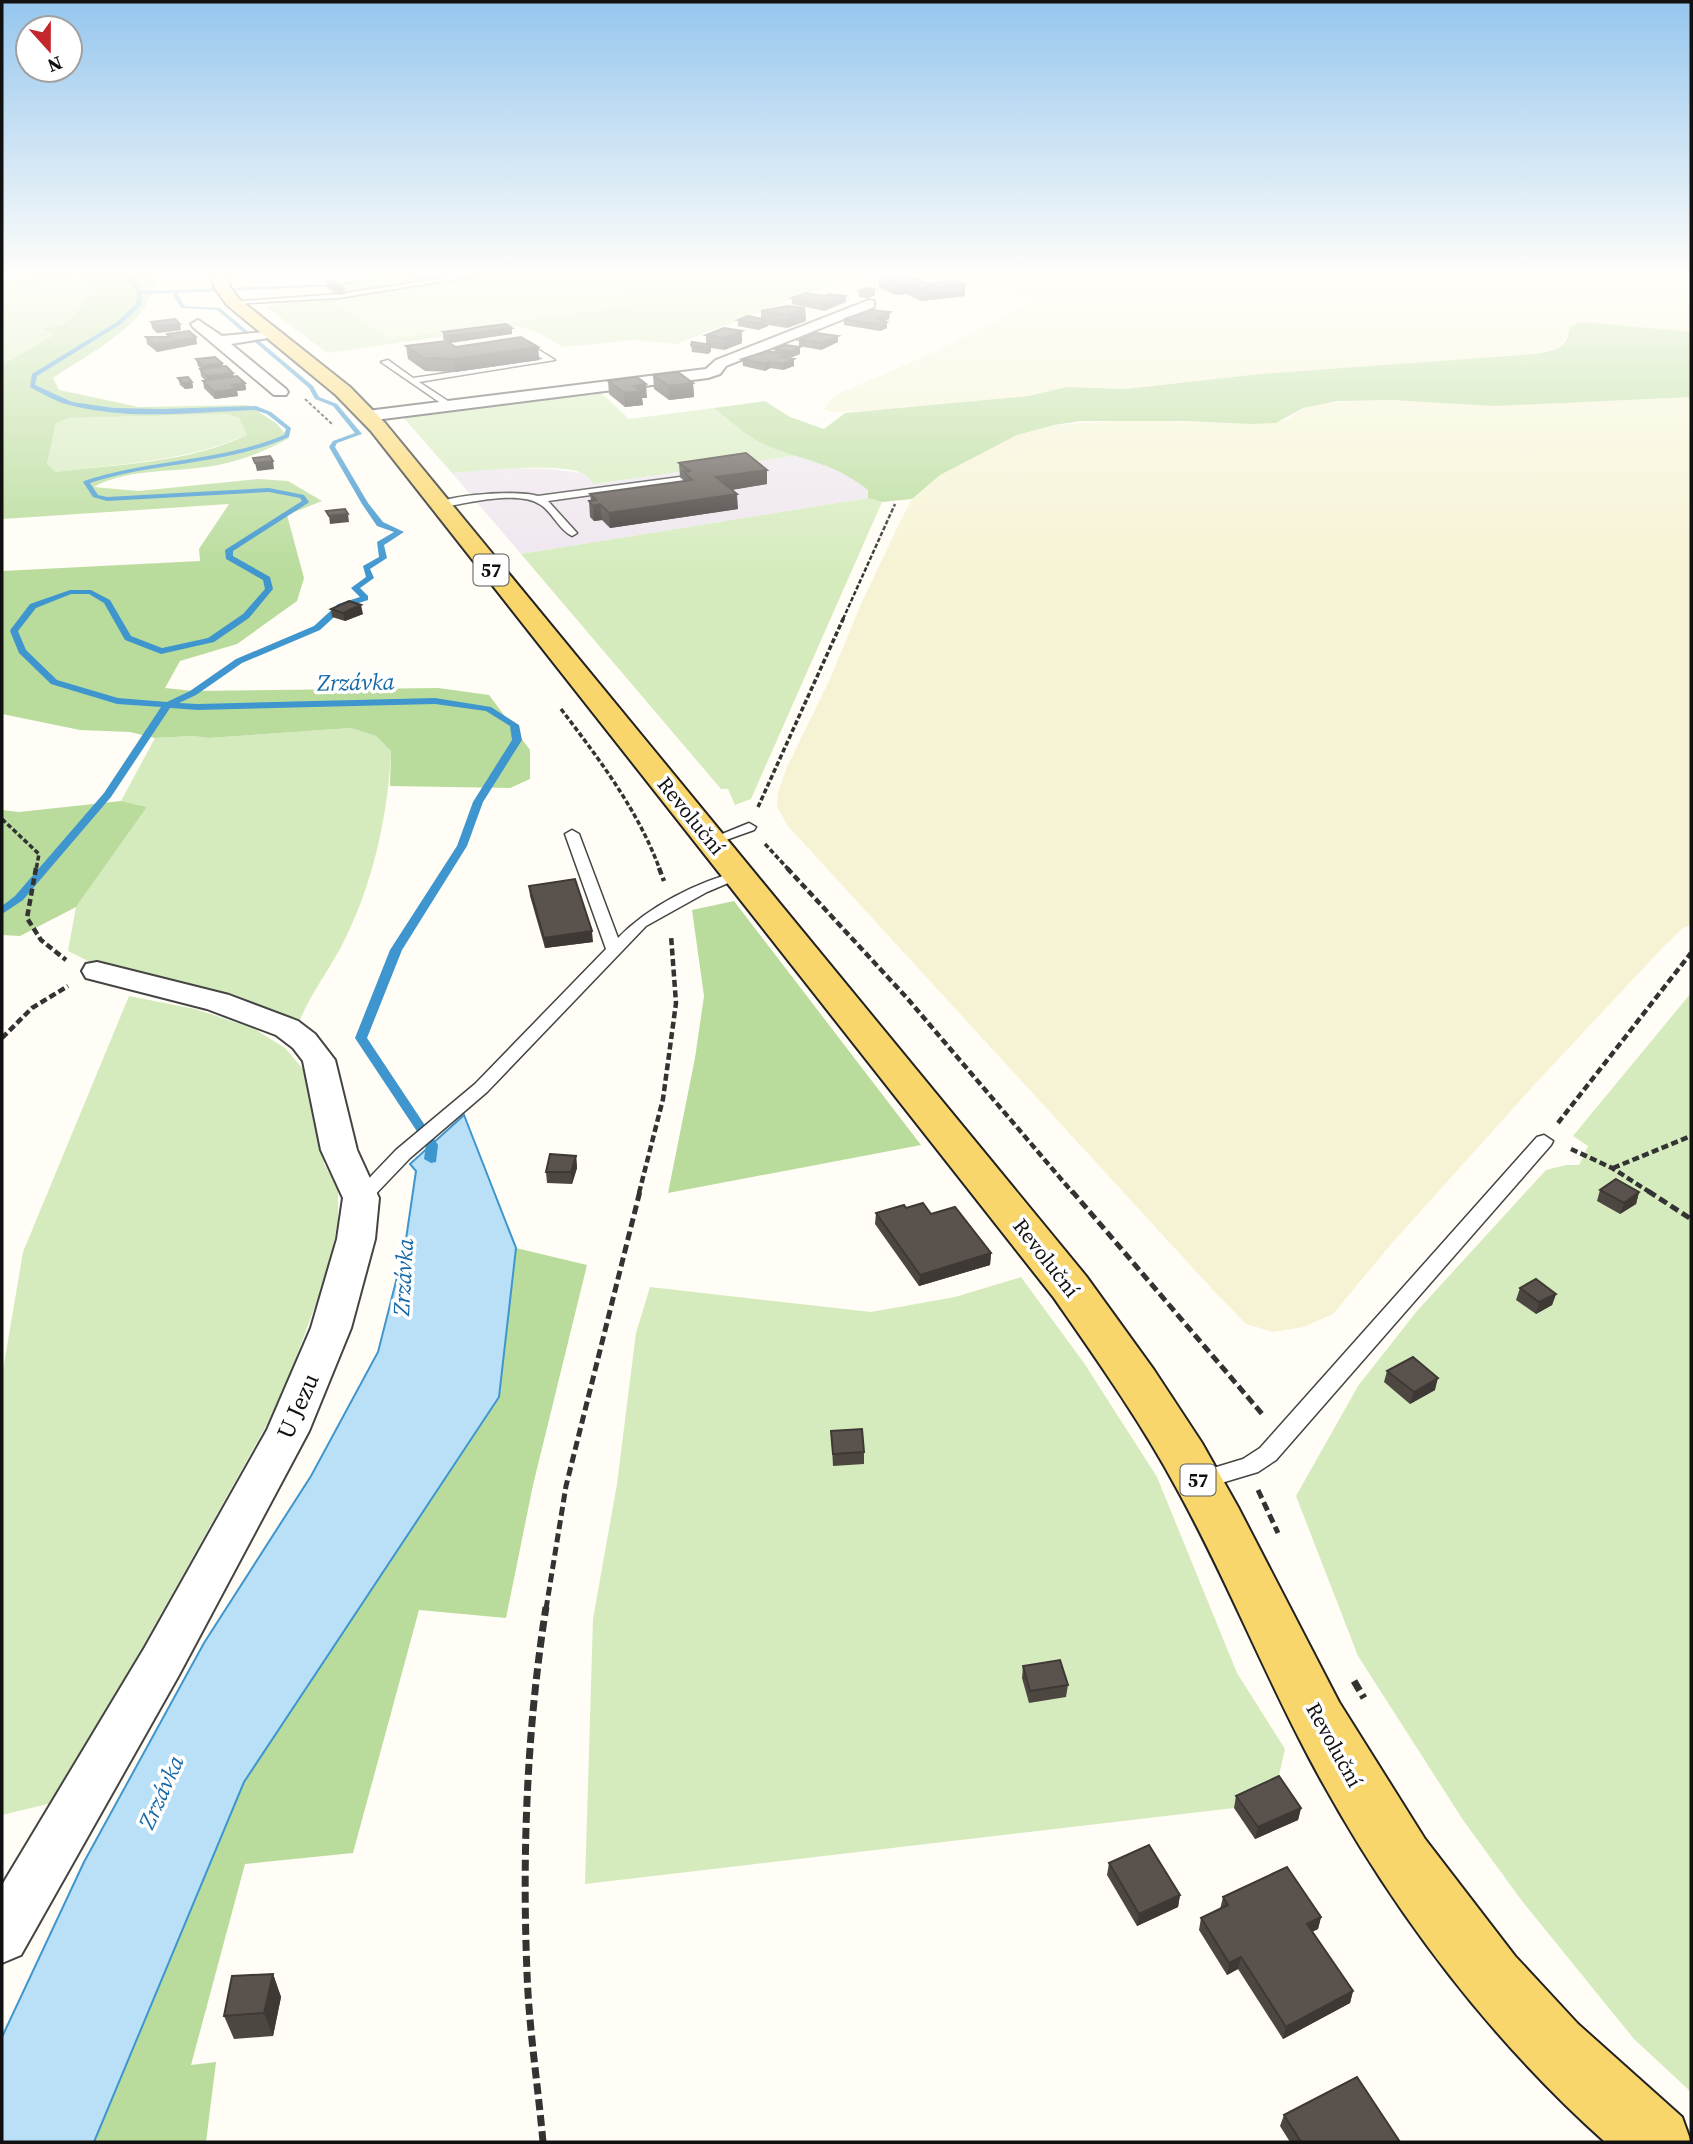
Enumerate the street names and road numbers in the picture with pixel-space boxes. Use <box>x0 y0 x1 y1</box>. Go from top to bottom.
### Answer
road number: 57 <box>474 554 508 586</box>
street label: Revoluční <box>651 771 732 861</box>
street label: Revoluční <box>1006 1212 1086 1303</box>
street label: U Jezu <box>268 1368 327 1444</box>
road number: 57 <box>1180 1464 1216 1496</box>
street label: Revoluční <box>1299 1697 1370 1792</box>

